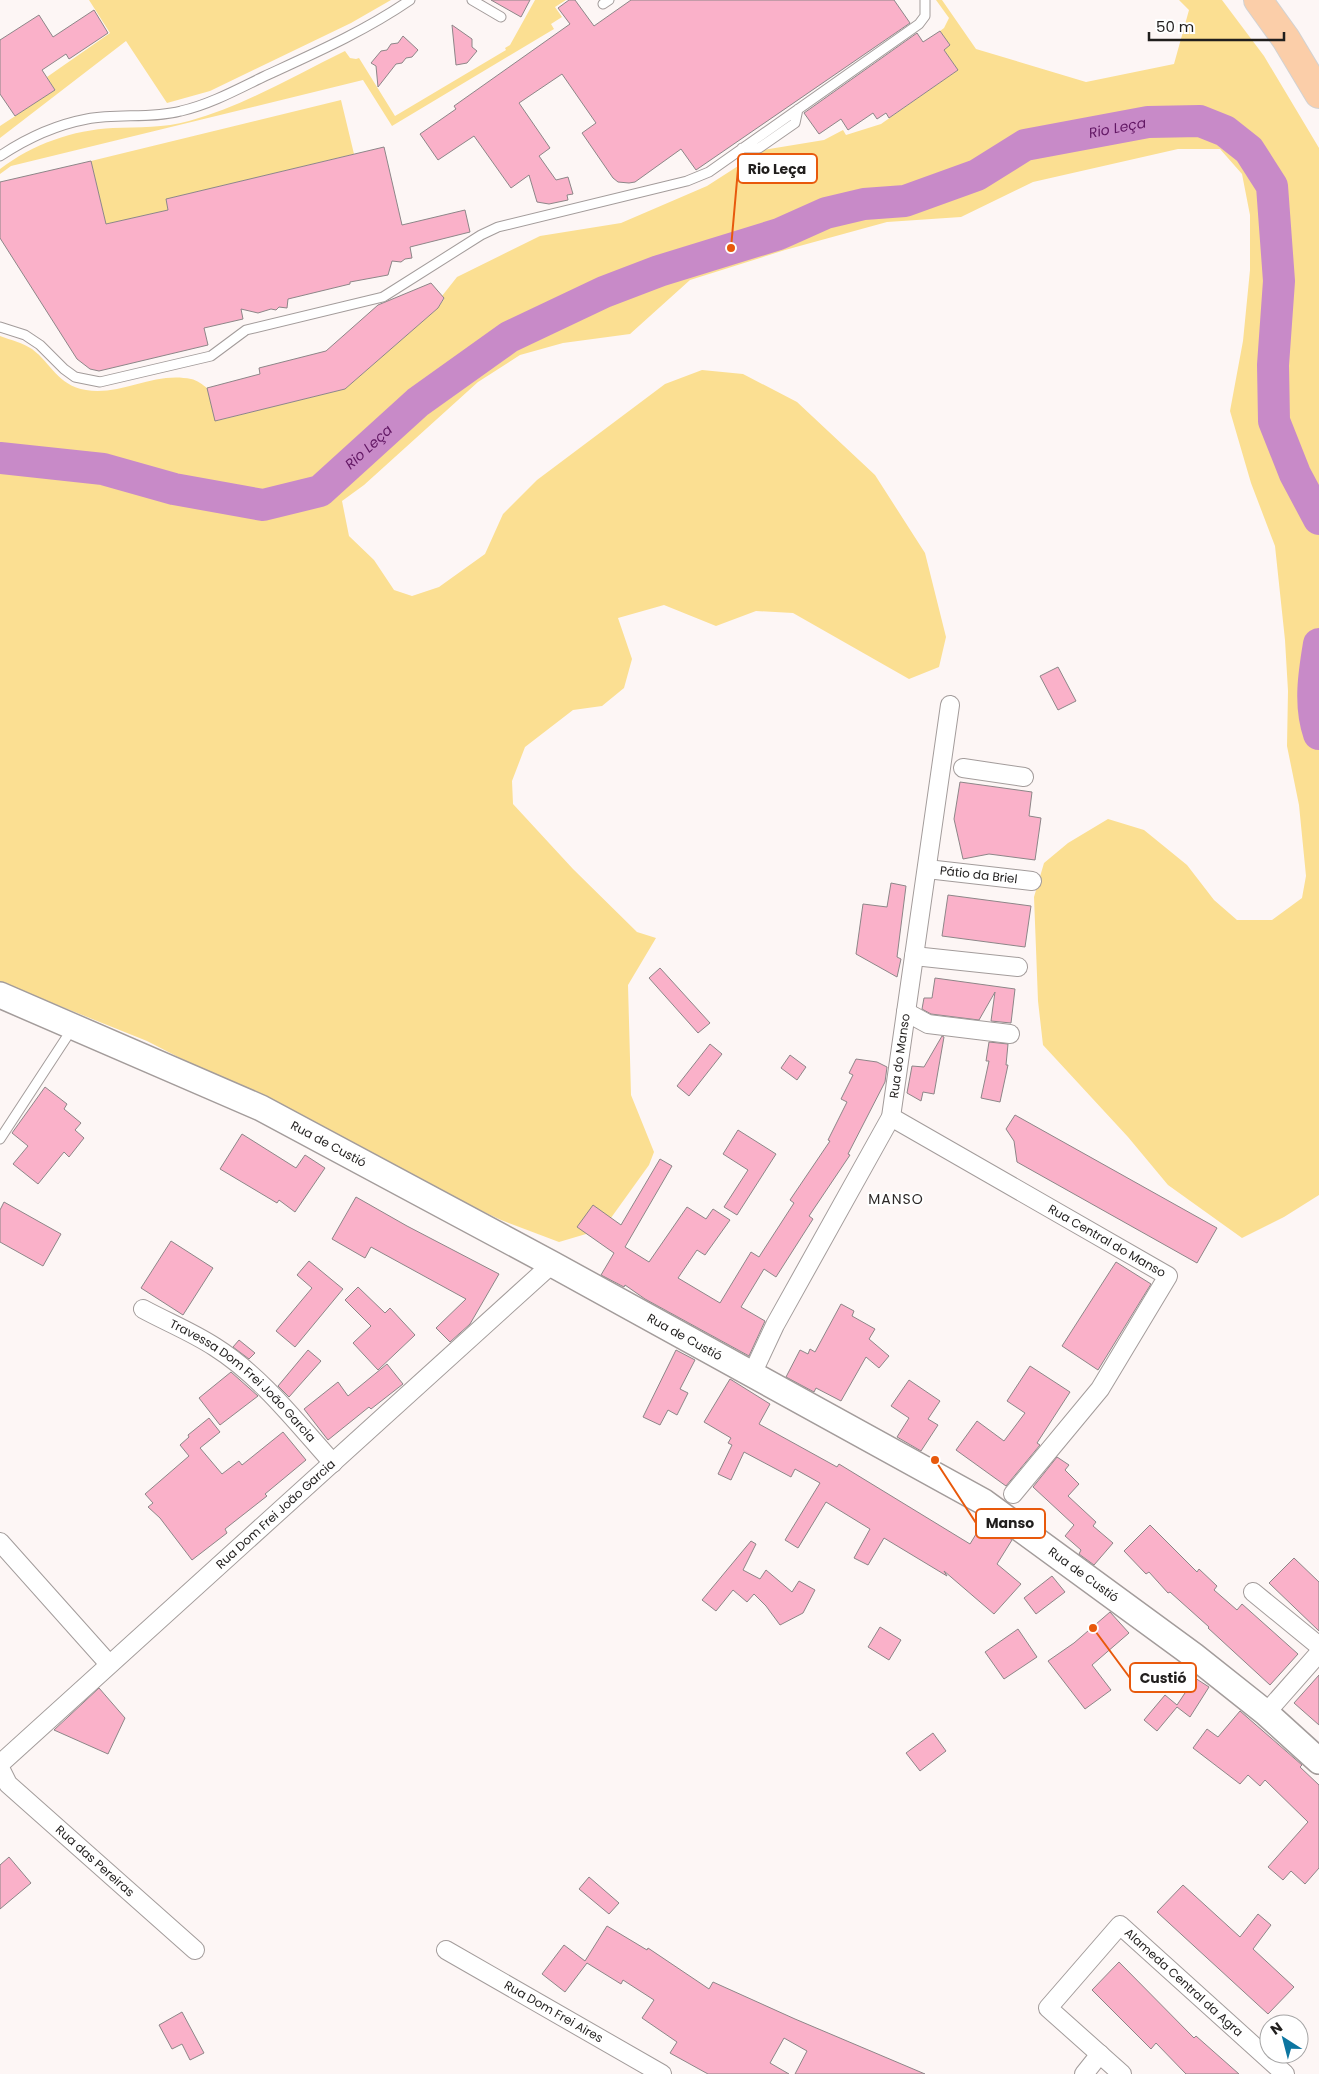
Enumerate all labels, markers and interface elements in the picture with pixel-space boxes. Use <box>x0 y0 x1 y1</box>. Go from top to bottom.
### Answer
scale bar <box>1149 10 1284 42</box>
text: 50 m <box>1156 16 1194 37</box>
water label: Rio Leça <box>1087 112 1148 143</box>
callout: Rio Leça <box>738 154 817 183</box>
text: Rio Leça <box>748 159 806 179</box>
water label: Rio Leça <box>340 420 397 474</box>
street label: Pátio da Briel <box>939 862 1018 887</box>
street label: Rua do Manso <box>885 1012 914 1099</box>
street label: Rua de Custió <box>288 1117 370 1171</box>
district label: MANSO <box>868 1189 924 1209</box>
street label: Rua Central do Manso <box>1045 1200 1169 1281</box>
street label: Rua de Custió <box>644 1309 726 1364</box>
street label: Travessa Dom Frei João Garcia <box>167 1315 320 1446</box>
street label: Rua Dom Frei João Garcia <box>212 1455 339 1572</box>
callout: Manso <box>976 1509 1045 1538</box>
text: Manso <box>986 1513 1034 1533</box>
street label: Rua de Custió <box>1045 1543 1123 1606</box>
callout: Custió <box>1130 1663 1196 1692</box>
text: Custió <box>1140 1668 1186 1688</box>
street label: Rua das Pereiras <box>52 1821 138 1900</box>
street label: Alameda Central da Agra <box>1121 1924 1247 2040</box>
street label: Rua Dom Frei Aires <box>501 1976 606 2046</box>
north arrow <box>1259 2014 1309 2064</box>
text: N <box>1266 2017 1286 2040</box>

